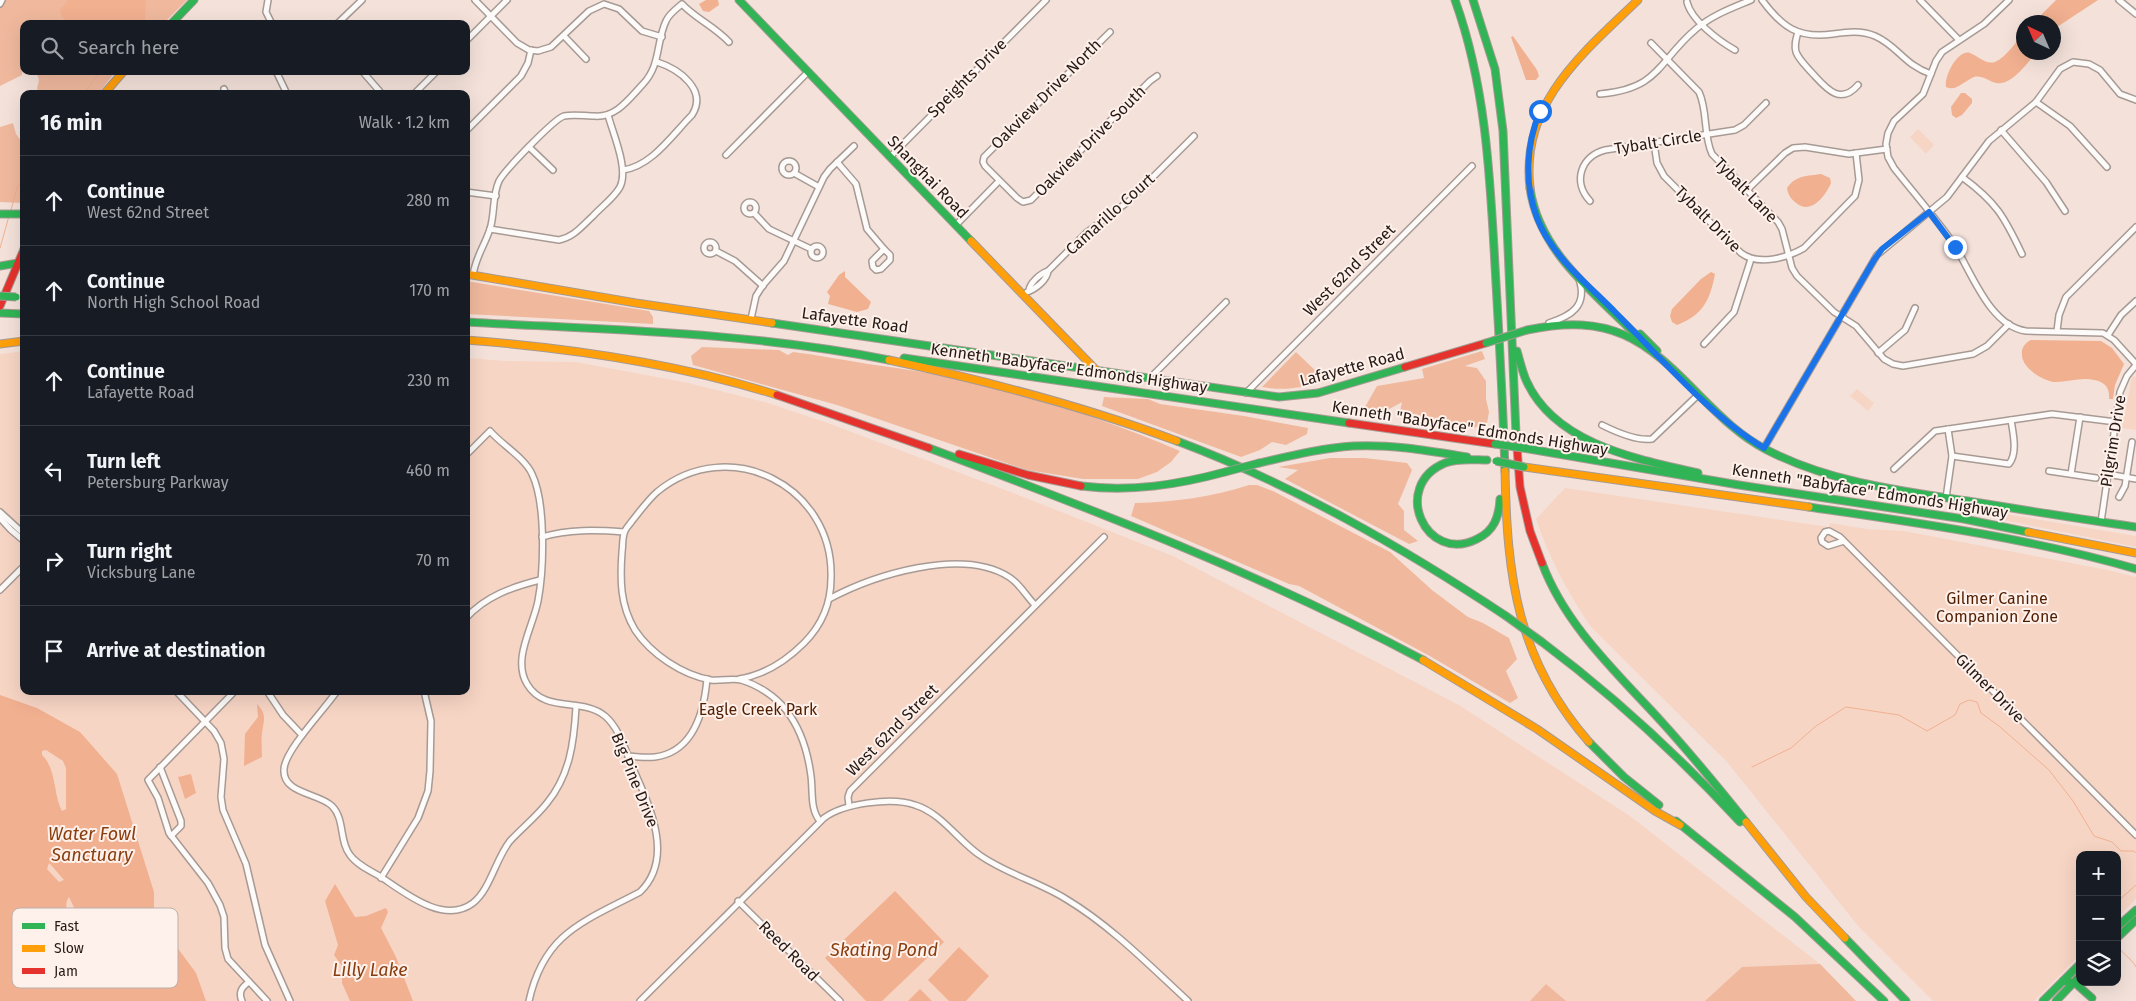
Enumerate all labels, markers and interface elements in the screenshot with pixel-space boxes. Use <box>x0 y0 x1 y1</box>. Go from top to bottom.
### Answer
north arrow <box>2016 15 2061 60</box>
search box <box>20 20 470 75</box>
icon: search <box>38 34 66 62</box>
street label: Speights Drive <box>923 34 1011 122</box>
street label: Oakview Drive North <box>987 35 1105 153</box>
text: Search here <box>78 36 179 59</box>
street label: Oakview Drive South <box>1031 82 1149 200</box>
route start <box>1529 100 1552 123</box>
text: 16 min <box>40 110 102 136</box>
text: Walk · 1.2 km <box>359 113 450 132</box>
street label: Tybalt Circle <box>1613 126 1703 158</box>
street label: Shanghai Road <box>884 131 972 223</box>
street label: Tybalt Lane <box>1710 154 1782 226</box>
street label: Camarillo Court <box>1062 169 1158 259</box>
text: Continue <box>87 180 165 203</box>
street label: Tybalt Drive <box>1671 182 1745 256</box>
icon: ahead <box>40 187 68 215</box>
text: 280 m <box>406 191 450 210</box>
text: West 62nd Street <box>87 203 209 222</box>
street label: West 62nd Street <box>1299 220 1399 320</box>
route end <box>1944 236 1967 259</box>
text: Continue <box>87 270 165 293</box>
icon: ahead <box>40 277 68 305</box>
text: 170 m <box>409 281 450 300</box>
text: North High School Road <box>87 293 260 312</box>
street label: Lafayette Road <box>800 303 910 337</box>
street label: Kenneth "Babyface" Edmonds Highway <box>929 339 1209 397</box>
street label: Lafayette Road <box>1298 344 1406 390</box>
text: Continue <box>87 360 165 383</box>
icon: ahead <box>40 367 68 395</box>
text: 230 m <box>407 371 450 390</box>
text: Lafayette Road <box>87 383 195 402</box>
street label: Pilgrim Drive <box>2096 394 2130 488</box>
street label: Kenneth "Babyface" Edmonds Highway <box>1331 397 1610 459</box>
text: Turn left <box>87 450 161 473</box>
icon: left <box>40 457 68 485</box>
street label: Kenneth "Babyface" Edmonds Highway <box>1731 460 2010 522</box>
text: 460 m <box>406 461 450 480</box>
text: Petersburg Parkway <box>87 473 229 492</box>
text: Turn right <box>87 540 172 563</box>
icon: right <box>40 547 68 575</box>
text: 70 m <box>416 551 450 570</box>
text: Vicksburg Lane <box>87 563 196 582</box>
park label: Gilmer Canine Companion Zone <box>1936 589 2058 626</box>
icon: arrive <box>40 637 68 665</box>
text: Arrive at destination <box>87 639 266 662</box>
street label: Gilmer Drive <box>1952 650 2028 726</box>
street label: West 62nd Street <box>842 680 942 780</box>
park label: Eagle Creek Park <box>699 700 818 719</box>
street label: Big Pine Drive <box>607 730 663 830</box>
water label: Water Fowl Sanctuary <box>48 823 136 866</box>
map controls <box>2076 851 2121 986</box>
button: + <box>2076 851 2121 896</box>
button: − <box>2076 896 2121 941</box>
legend <box>12 908 178 988</box>
street label: Reed Road <box>755 917 823 985</box>
text: Fast <box>54 918 80 935</box>
water label: Skating Pond <box>829 939 938 961</box>
text: Slow <box>54 940 84 957</box>
button: layers <box>2076 941 2121 986</box>
water label: Lilly Lake <box>332 959 408 981</box>
text: Jam <box>54 963 78 980</box>

